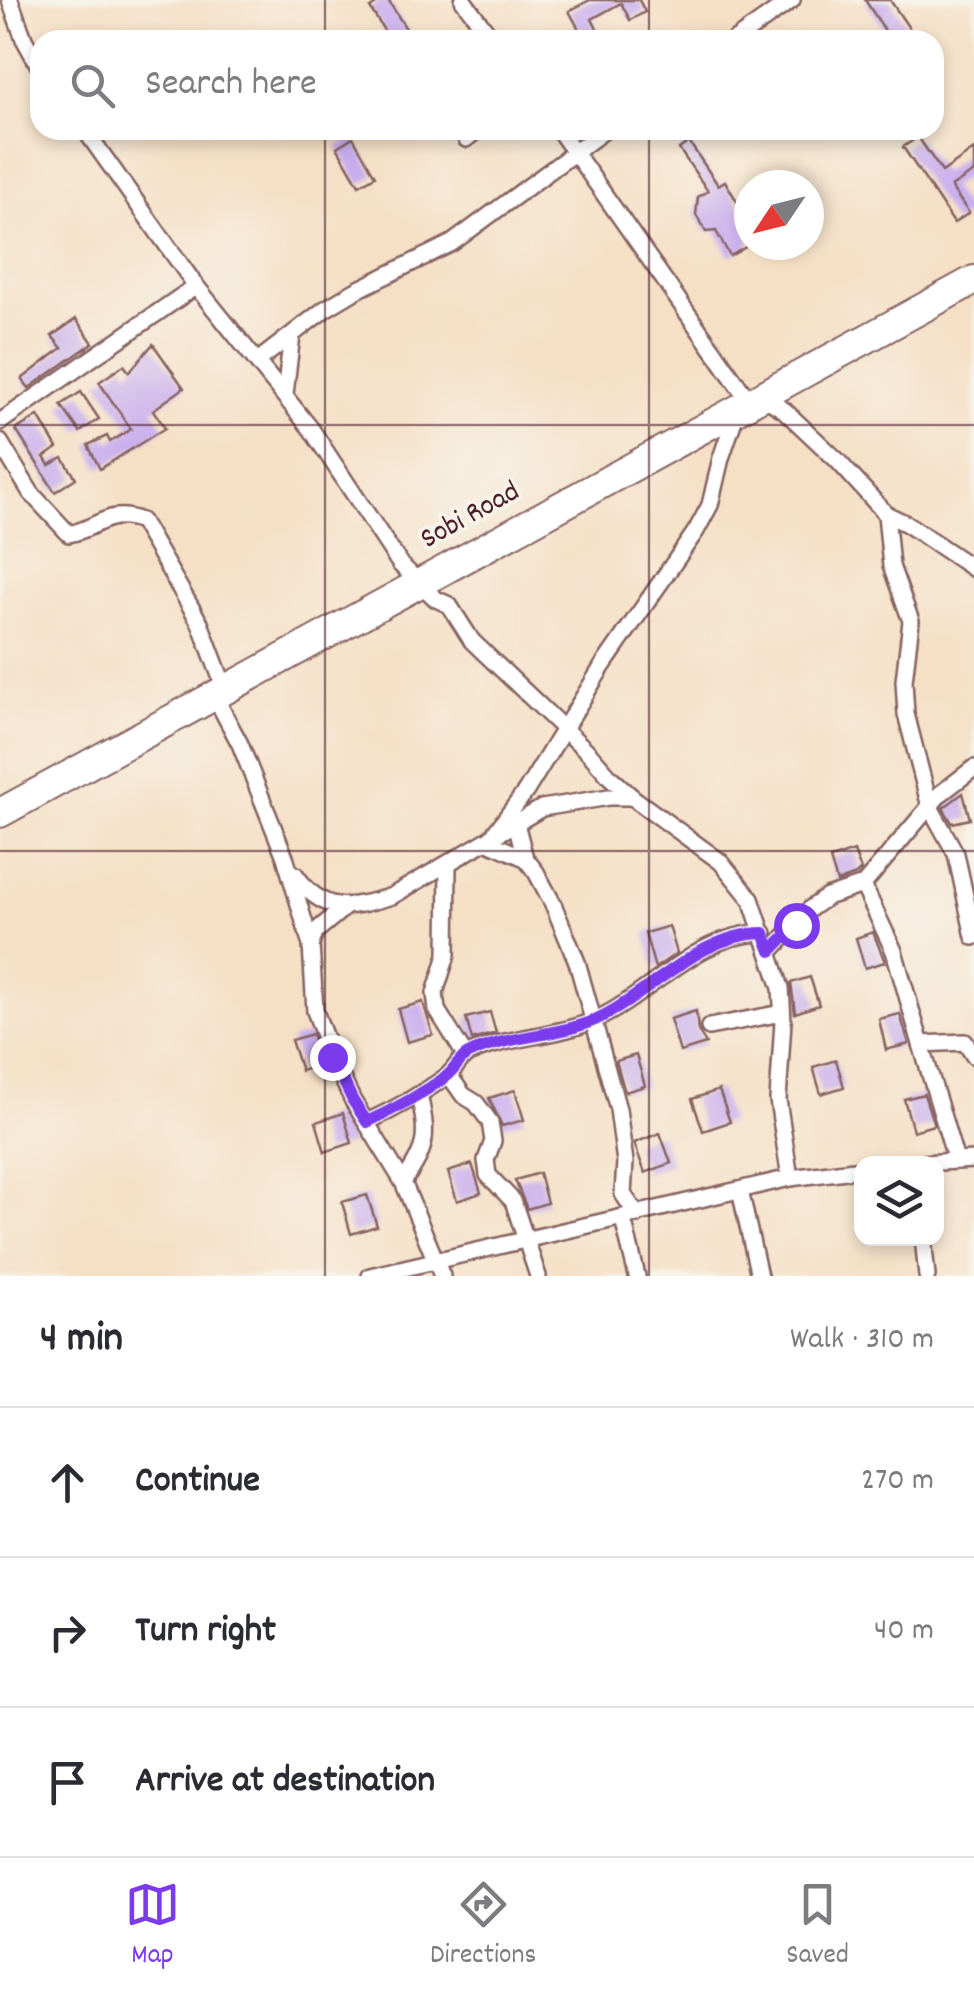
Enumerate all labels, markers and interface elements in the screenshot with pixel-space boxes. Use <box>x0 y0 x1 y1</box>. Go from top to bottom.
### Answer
search box <box>30 30 944 140</box>
icon: search <box>65 58 120 113</box>
text: Search here <box>145 58 317 113</box>
north arrow <box>734 170 824 260</box>
street label: Sobi Road <box>413 472 529 562</box>
route start <box>774 903 820 949</box>
route end <box>310 1035 356 1081</box>
map controls <box>854 1156 944 1246</box>
button: layers <box>854 1156 944 1246</box>
text: 4 min <box>40 1311 123 1371</box>
text: Walk · 310 m <box>790 1318 934 1364</box>
icon: ahead <box>40 1455 95 1510</box>
text: Continue <box>135 1455 260 1510</box>
text: 270 m <box>861 1459 934 1505</box>
icon: right <box>40 1605 95 1660</box>
text: Turn right <box>135 1605 276 1660</box>
text: 40 m <box>874 1609 934 1655</box>
icon: arrive <box>40 1755 95 1810</box>
text: Arrive at destination <box>135 1755 435 1810</box>
tab: Map <box>125 1877 180 1977</box>
tab: Directions <box>430 1877 536 1977</box>
tab: Saved <box>786 1877 849 1977</box>

